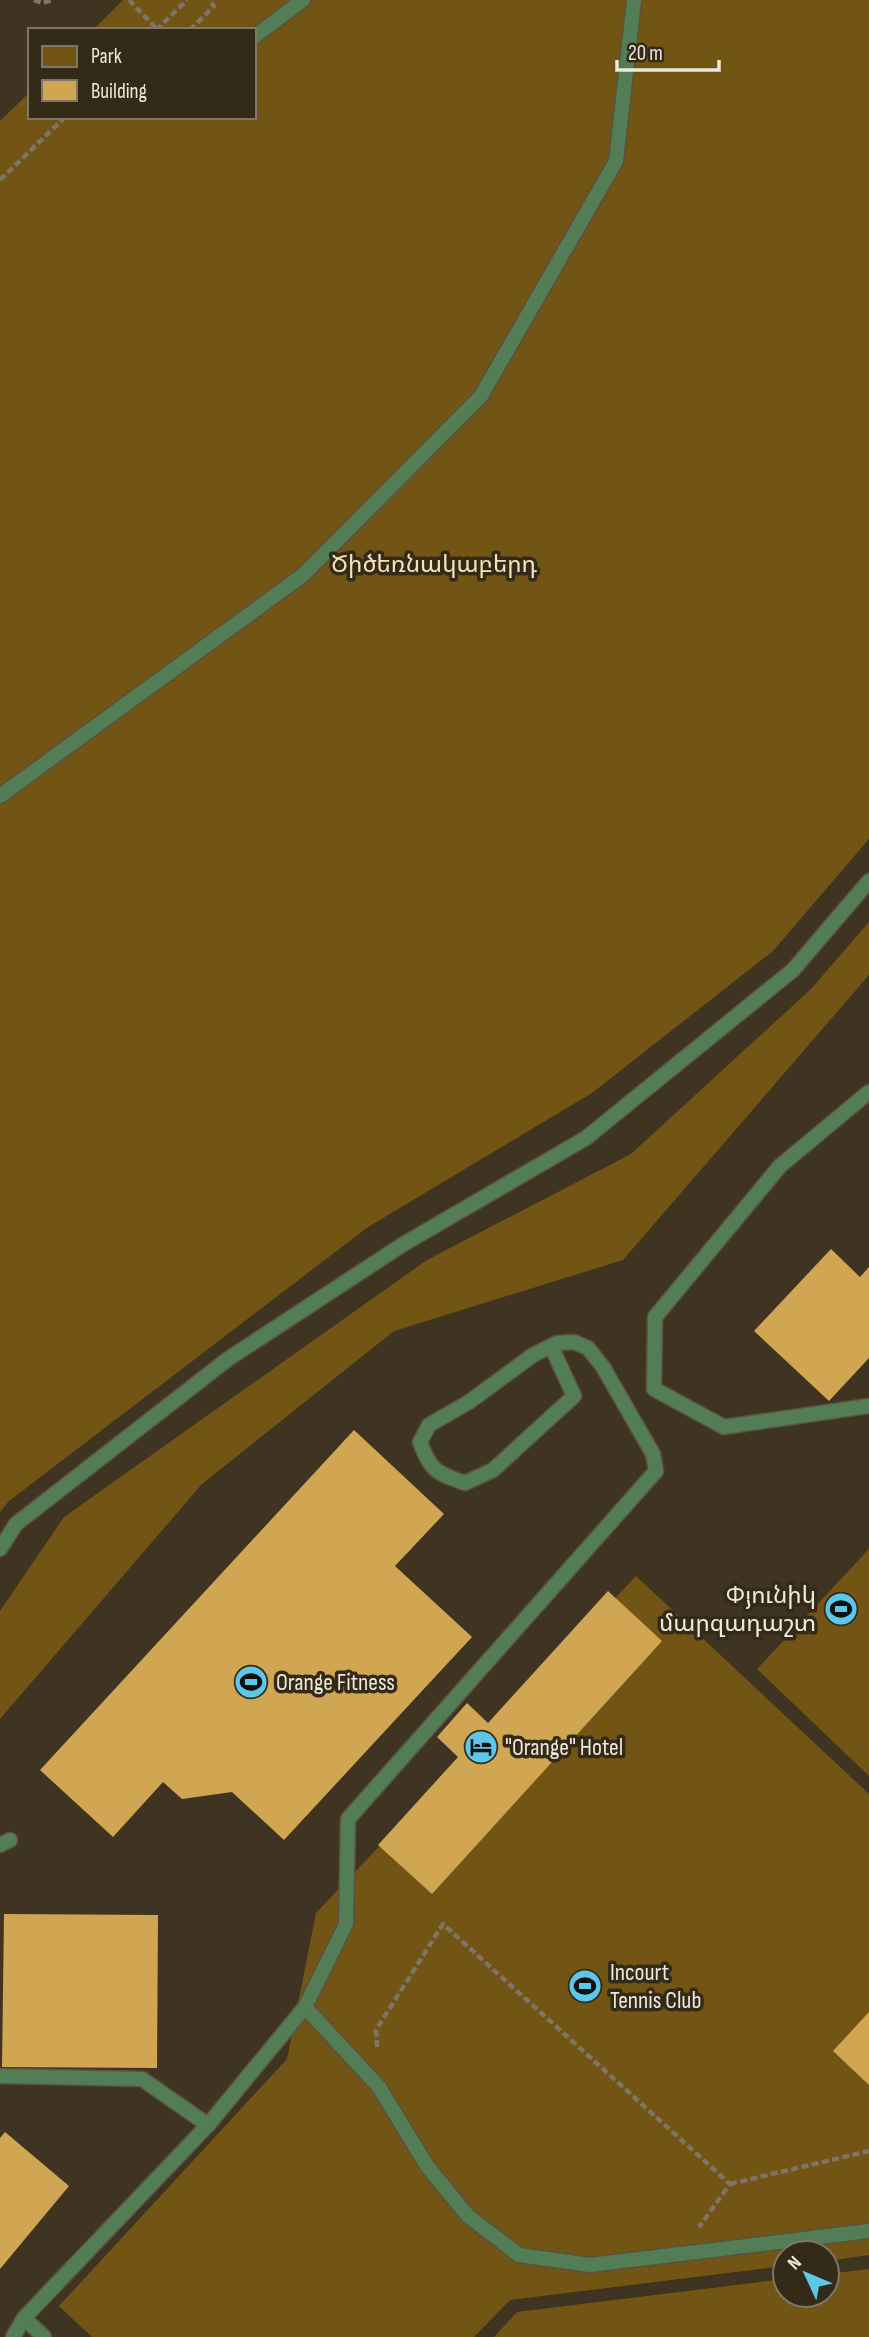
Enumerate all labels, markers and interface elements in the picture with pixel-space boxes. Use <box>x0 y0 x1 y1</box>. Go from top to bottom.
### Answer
legend <box>28 28 256 119</box>
scale bar <box>617 28 718 72</box>
text: 20 m <box>628 41 663 66</box>
text: Park <box>91 44 122 69</box>
text: Building <box>91 79 147 104</box>
park label: Ծիծեռնակաբերդ <box>331 550 538 579</box>
place label: Փյունիկ մարզադաշտ <box>659 1581 816 1638</box>
sports icon: Փյունիկ մարզադաշտ <box>822 1590 860 1628</box>
sports icon: Orange Fitness <box>232 1663 270 1701</box>
place label: Orange Fitness <box>276 1668 395 1697</box>
hotel icon: "Orange" Hotel <box>462 1728 500 1766</box>
place label: "Orange" Hotel <box>505 1733 623 1762</box>
place label: Incourt Tennis Club <box>610 1958 701 2015</box>
sports icon: Incourt Tennis Club <box>566 1967 604 2005</box>
north arrow <box>771 2239 841 2309</box>
text: N <box>783 2252 807 2275</box>

